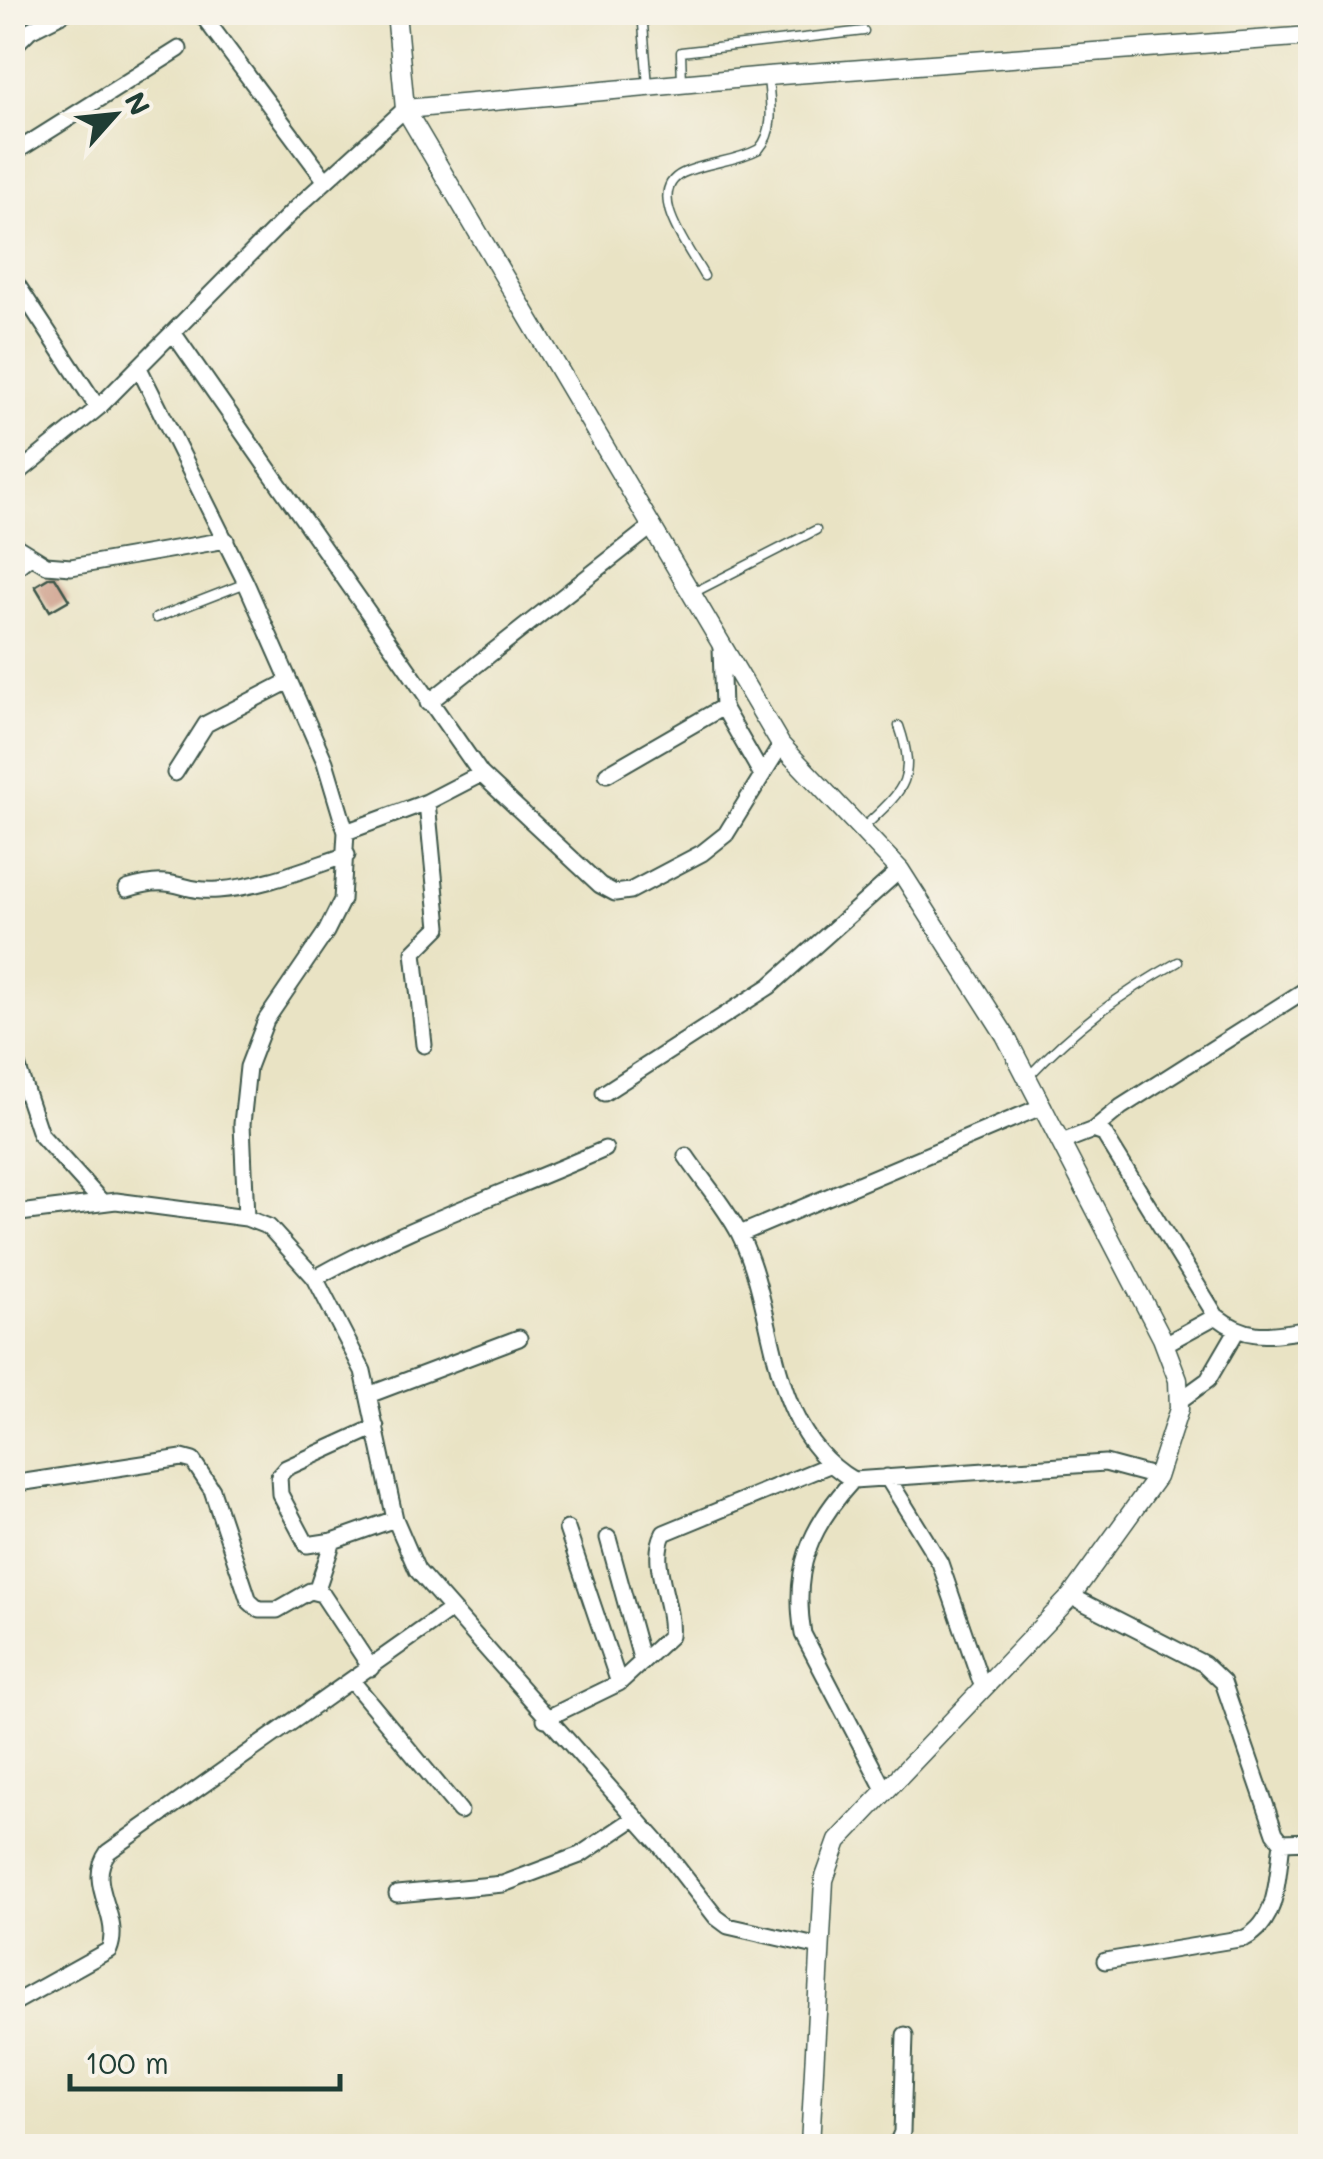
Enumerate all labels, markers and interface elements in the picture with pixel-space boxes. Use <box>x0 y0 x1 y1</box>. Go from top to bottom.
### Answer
north arrow <box>65 65 165 165</box>
text: N <box>117 86 159 121</box>
scale bar <box>70 2029 340 2091</box>
text: 100 m <box>85 2042 169 2082</box>

